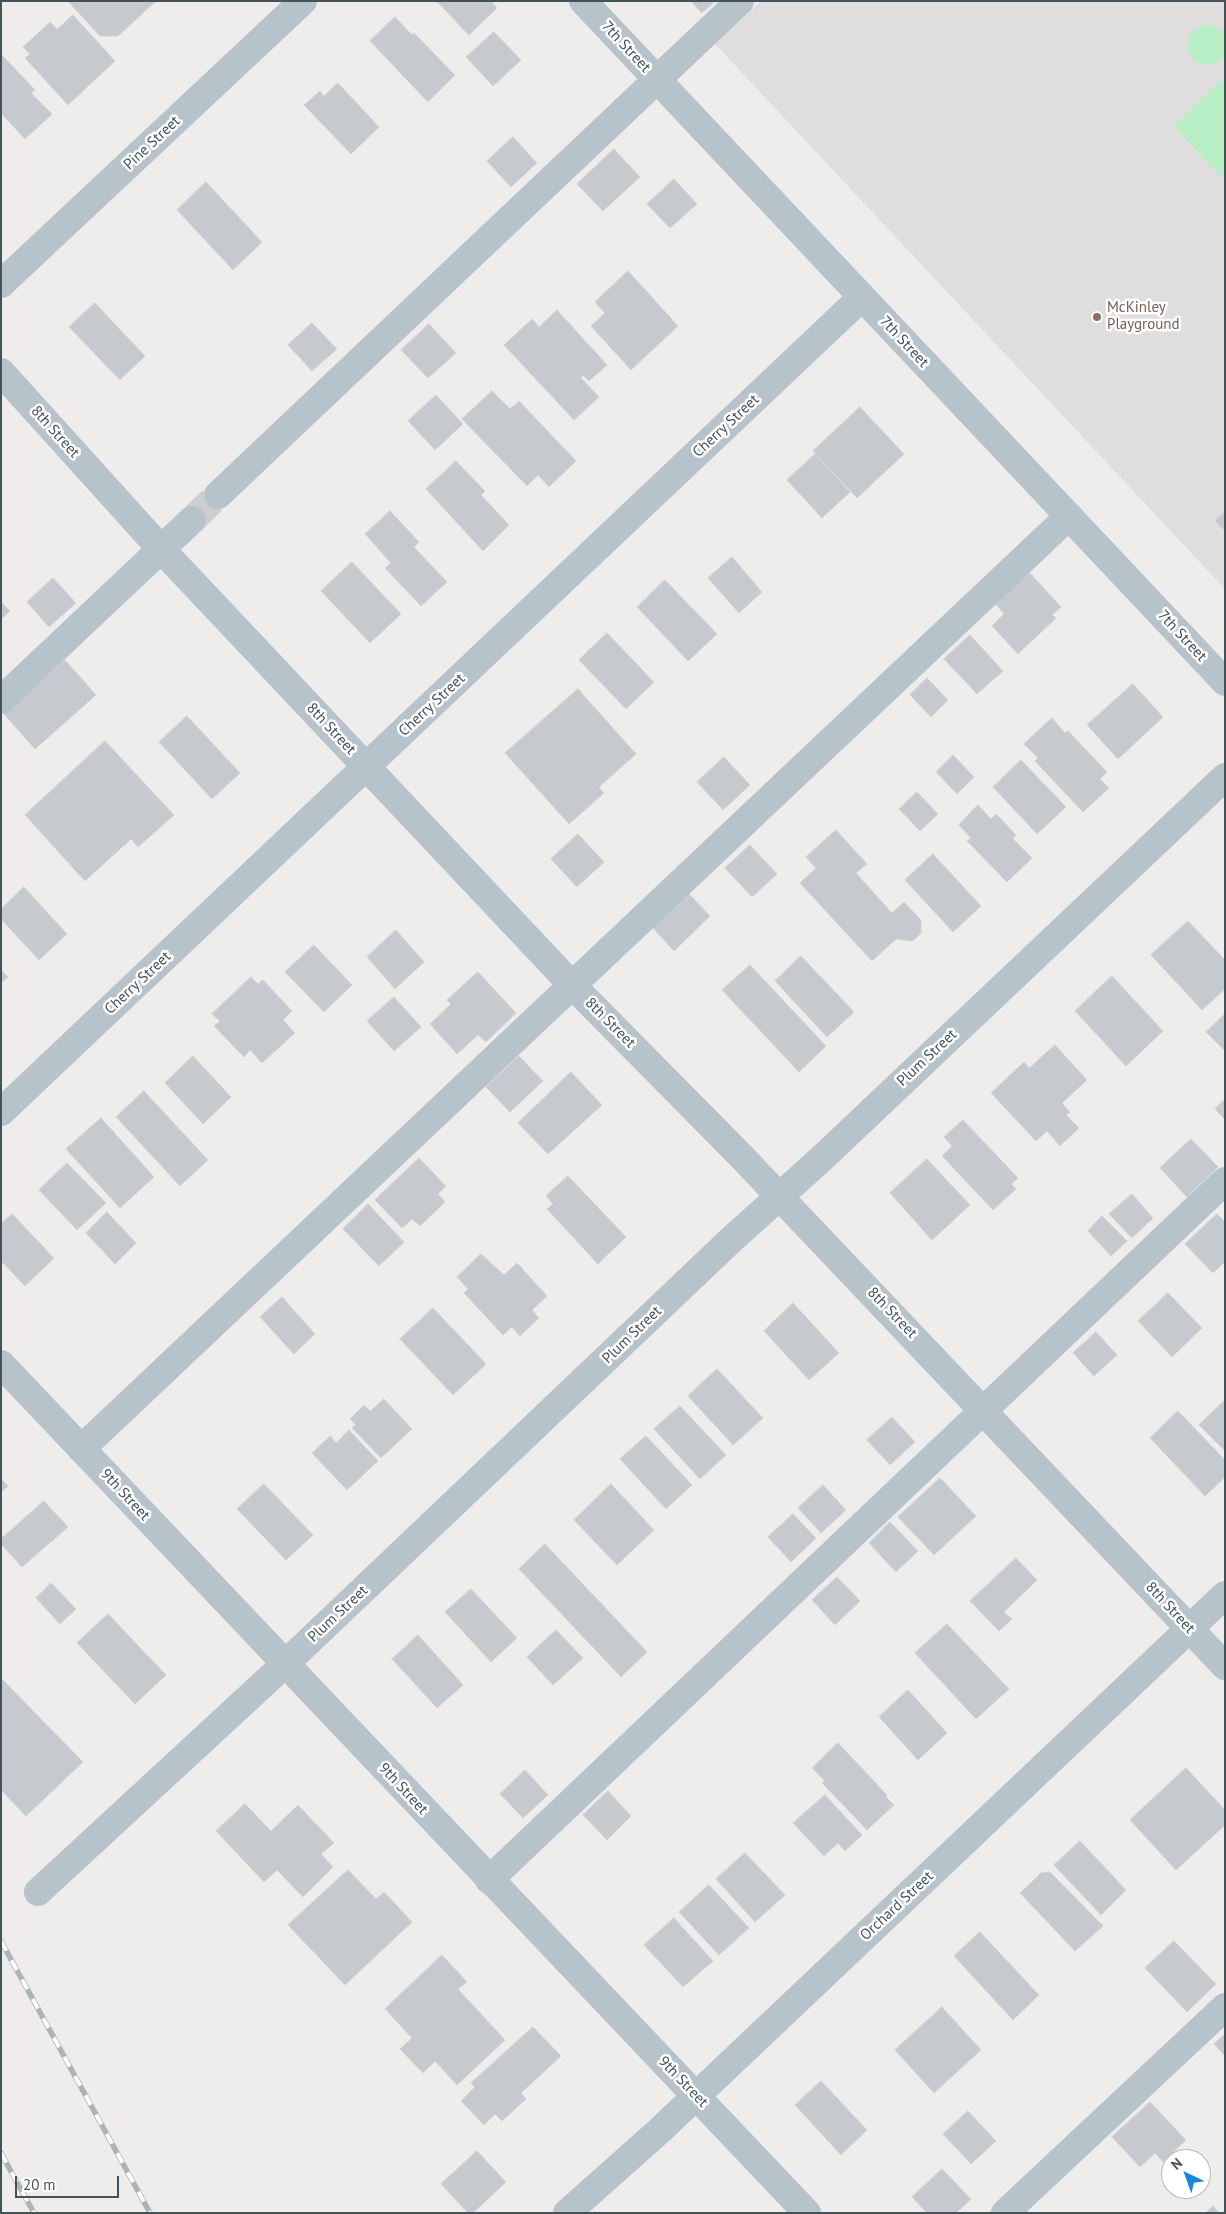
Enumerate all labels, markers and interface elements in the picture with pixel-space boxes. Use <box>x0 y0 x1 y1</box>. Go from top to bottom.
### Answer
street label: 7th Street <box>598 18 654 76</box>
street label: Pine Street <box>120 112 184 174</box>
place label: McKinley Playground <box>1107 299 1180 334</box>
marker: McKinley Playground <box>1091 311 1103 323</box>
street label: 7th Street <box>876 313 932 371</box>
street label: Cherry Street <box>689 391 763 461</box>
street label: 8th Street <box>27 402 83 462</box>
street label: 7th Street <box>1154 607 1210 665</box>
street label: Cherry Street <box>395 670 469 740</box>
street label: 8th Street <box>303 700 359 758</box>
street label: Cherry Street <box>101 948 175 1018</box>
street label: 8th Street <box>581 994 639 1052</box>
street label: Plum Street <box>893 1026 961 1090</box>
street label: 8th Street <box>863 1284 921 1342</box>
street label: Plum Street <box>599 1302 665 1368</box>
street label: 9th Street <box>97 1466 153 1524</box>
street label: 8th Street <box>1142 1579 1198 1637</box>
street label: Plum Street <box>304 1582 372 1646</box>
street label: 9th Street <box>375 1760 431 1818</box>
street label: Orchard Street <box>857 1868 937 1944</box>
street label: 9th Street <box>654 2053 712 2111</box>
north arrow <box>1161 2149 1211 2199</box>
text: N <box>1167 2154 1186 2173</box>
scale bar <box>18 2166 121 2198</box>
text: 20 m <box>23 2175 56 2194</box>

